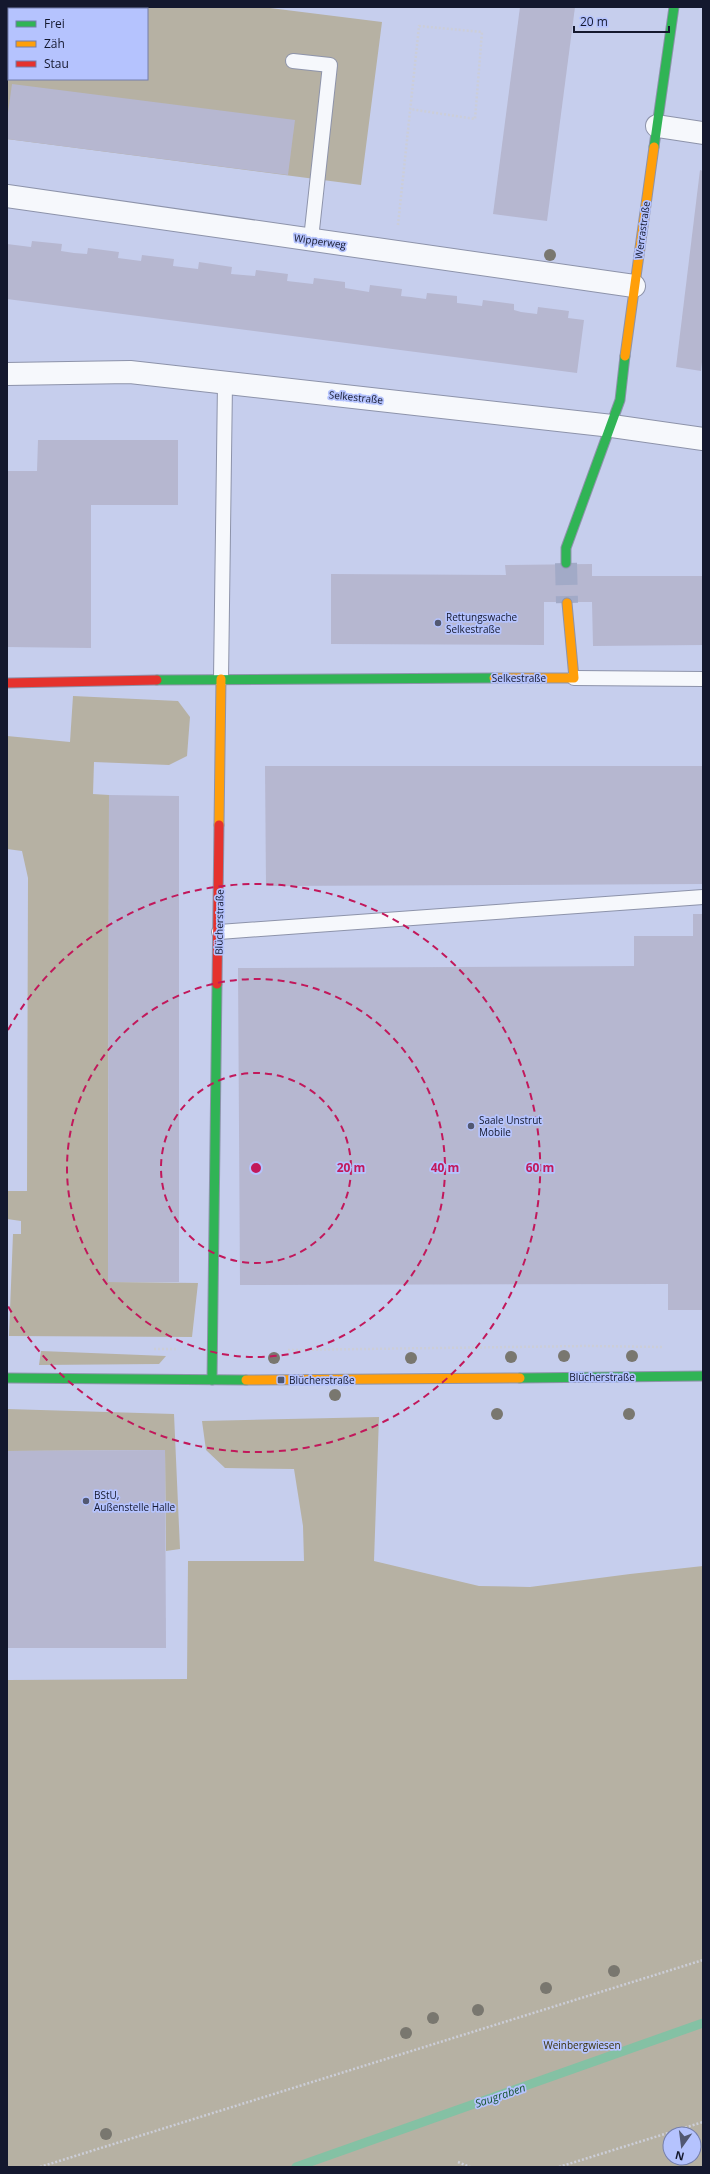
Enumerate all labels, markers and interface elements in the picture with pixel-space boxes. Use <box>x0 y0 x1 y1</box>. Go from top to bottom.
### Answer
legend <box>8 8 148 80</box>
scale bar <box>574 8 669 34</box>
text: 20 m <box>580 13 608 30</box>
text: Frei <box>44 15 65 32</box>
text: Zäh <box>44 35 65 52</box>
text: Stau <box>44 55 69 72</box>
street label: Werrastraße <box>631 200 653 260</box>
street label: Wipperweg <box>293 230 348 252</box>
street label: Selkestraße <box>328 387 384 407</box>
place label: Rettungswache Selkestraße <box>446 610 518 636</box>
marker: Rettungswache Selkestraße <box>433 618 443 628</box>
street label: Selkestraße <box>492 671 547 685</box>
street label: Blücherstraße <box>211 889 227 955</box>
place label: Saale Unstrut Mobile <box>479 1113 542 1139</box>
marker: Saale Unstrut Mobile <box>466 1121 476 1131</box>
text: 20 m <box>337 1159 365 1176</box>
text: 40 m <box>431 1159 459 1176</box>
text: 60 m <box>526 1159 554 1176</box>
centre of rings <box>249 1161 263 1175</box>
street label: Blücherstraße <box>569 1370 635 1384</box>
place label: Blücherstraße <box>289 1373 355 1387</box>
marker: Blücherstraße <box>276 1375 286 1385</box>
place label: BStU, Außenstelle Halle <box>94 1488 176 1514</box>
marker: BStU, Außenstelle Halle <box>81 1496 91 1506</box>
park label: Weinbergwiesen <box>543 2038 621 2052</box>
water label: Saugraben <box>473 2079 527 2111</box>
north arrow <box>662 2126 702 2166</box>
text: N <box>673 2148 686 2165</box>

